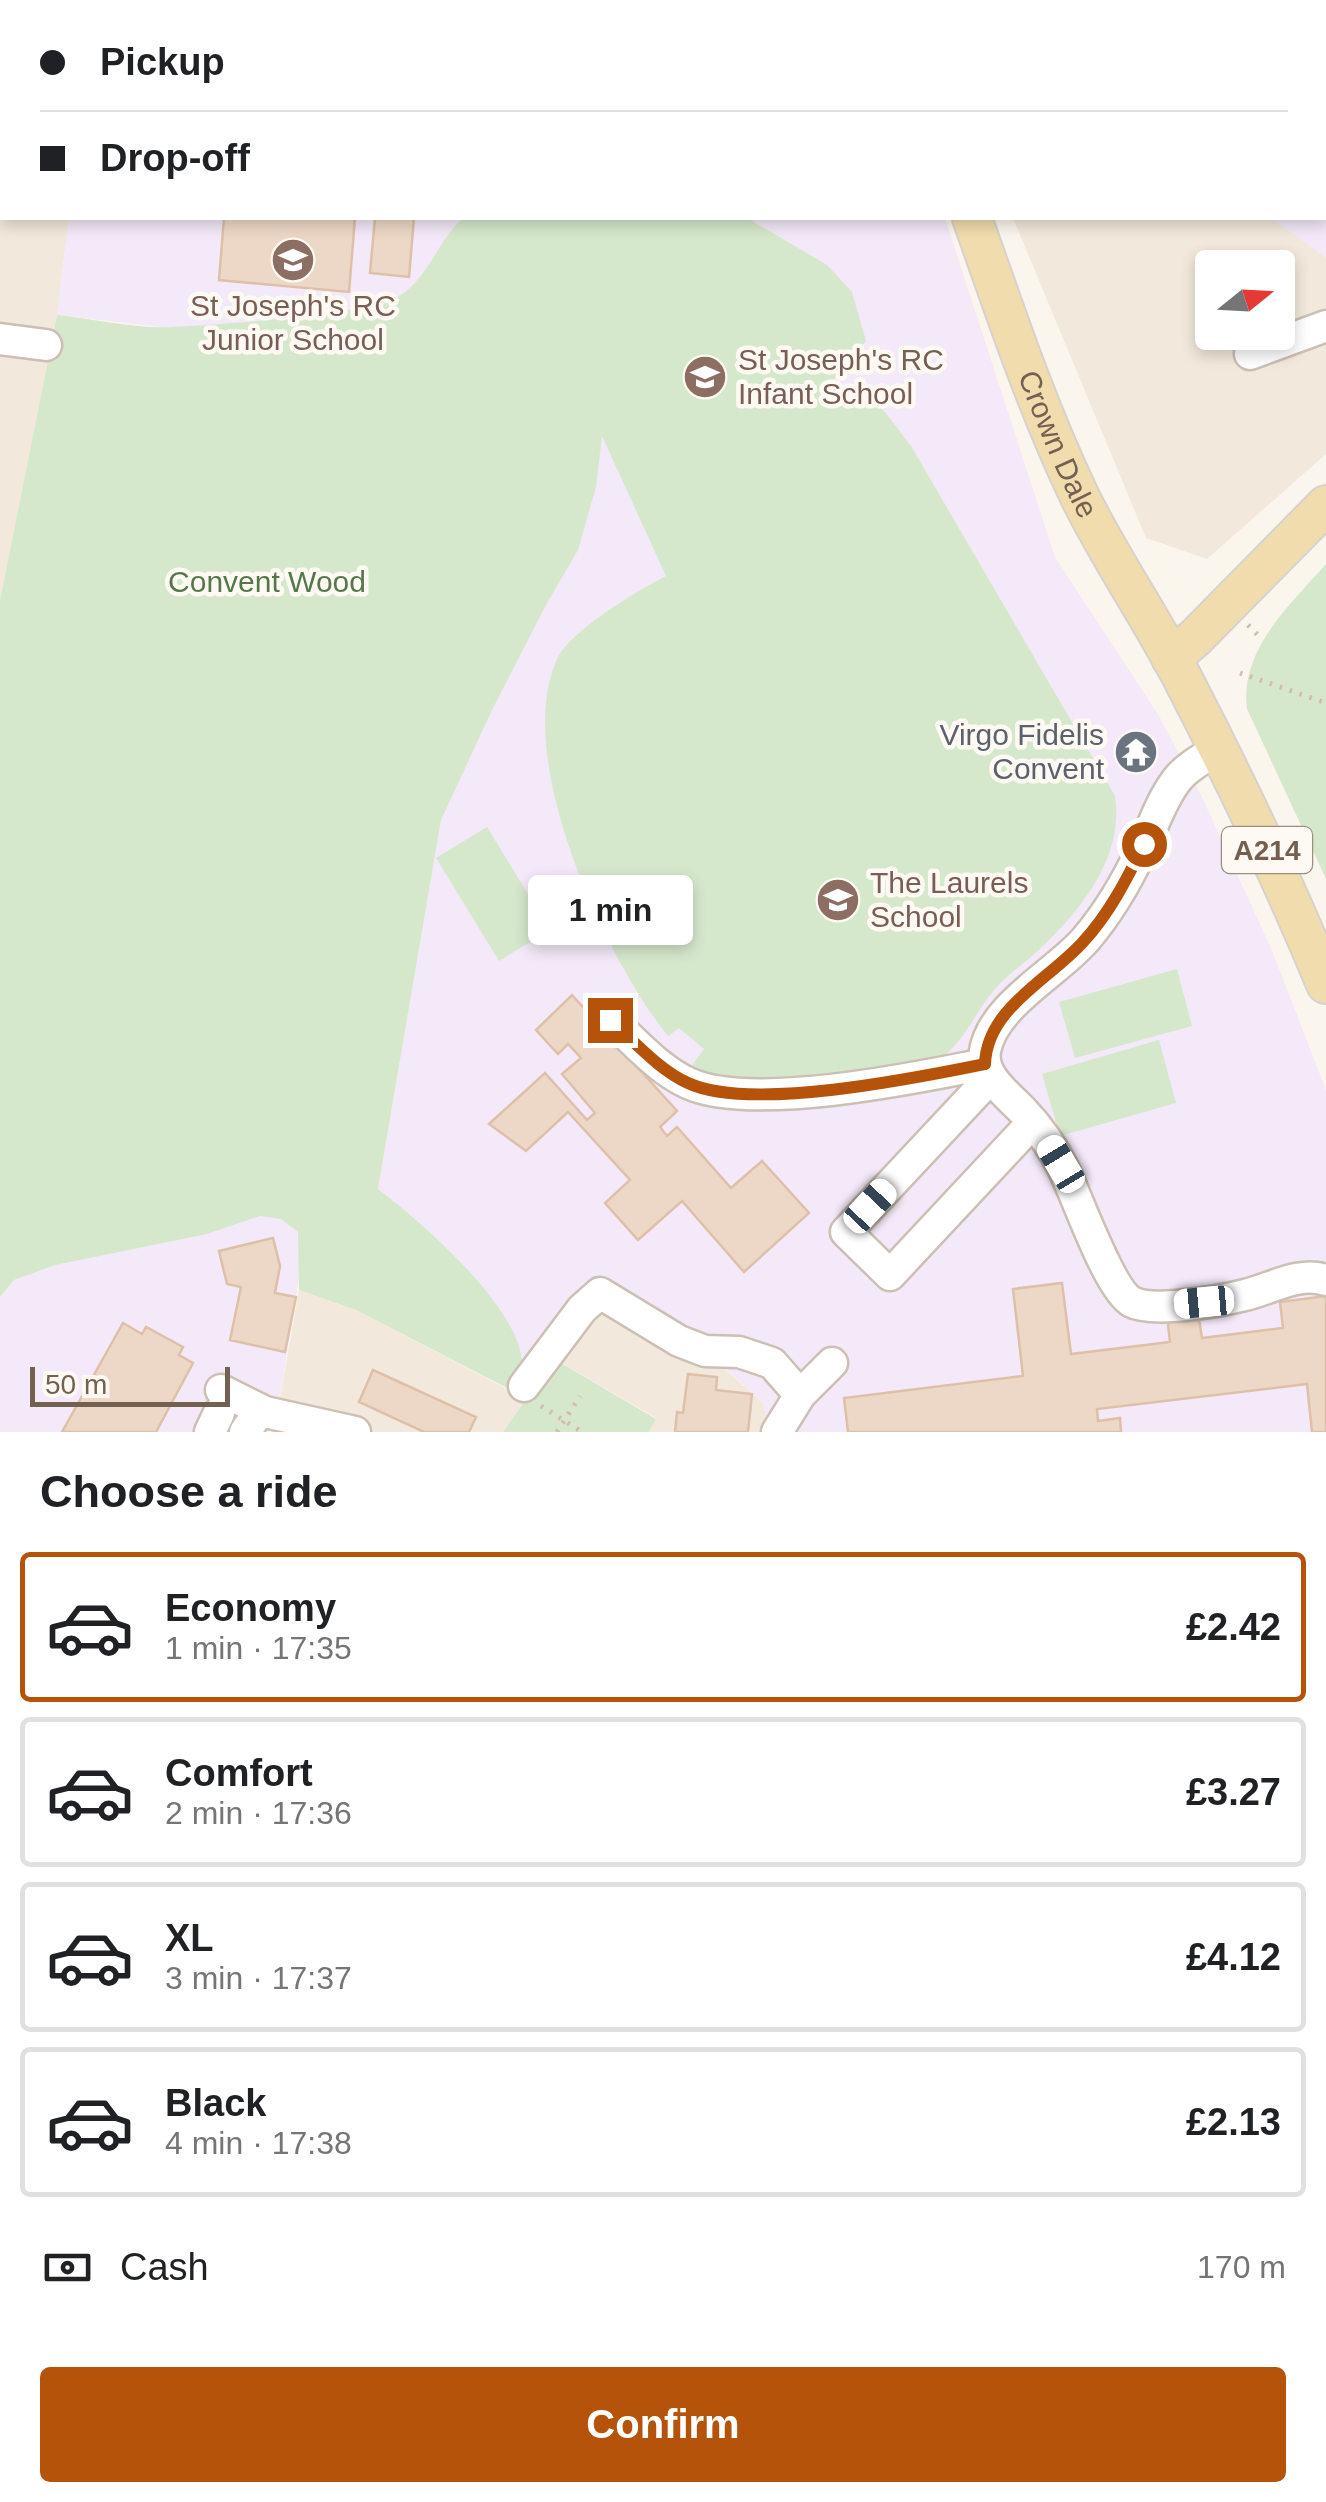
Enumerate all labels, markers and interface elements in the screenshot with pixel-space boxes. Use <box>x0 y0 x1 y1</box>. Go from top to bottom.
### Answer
text: Pickup <box>100 41 225 83</box>
text: Drop-off <box>100 137 250 179</box>
school or university icon: St Joseph's RC Junior School <box>270 237 316 283</box>
north arrow <box>1195 250 1295 350</box>
map controls <box>1195 250 1295 350</box>
place label: St Joseph's RC Junior School <box>190 289 396 356</box>
place label: St Joseph's RC Infant School <box>738 343 944 410</box>
school or university icon: St Joseph's RC Infant School <box>682 354 728 400</box>
street label: Crown Dale <box>1012 366 1105 523</box>
park label: Convent Wood <box>168 565 366 598</box>
place label: Virgo Fidelis Convent <box>939 718 1105 785</box>
temple icon: Virgo Fidelis Convent <box>1113 729 1159 775</box>
route start <box>1122 822 1167 867</box>
road number: A214 <box>1222 827 1312 873</box>
place label: The Laurels School <box>870 866 1028 933</box>
callout: 1 min <box>528 875 692 945</box>
school or university icon: The Laurels School <box>815 877 861 923</box>
text: 1 min <box>569 892 652 928</box>
route end <box>588 998 633 1043</box>
car <box>1033 1131 1089 1197</box>
car <box>839 1174 901 1238</box>
car <box>1173 1284 1235 1320</box>
scale bar <box>30 1362 230 1406</box>
text: 50 m <box>45 1369 107 1400</box>
text: Choose a ride <box>40 1466 338 1517</box>
icon: car <box>45 1582 135 1672</box>
text: Economy <box>165 1587 336 1629</box>
text: £2.42 <box>1186 1606 1281 1648</box>
text: 1 min · 17:35 <box>165 1630 352 1666</box>
icon: car <box>45 1747 135 1837</box>
text: Comfort <box>165 1752 313 1794</box>
text: £3.27 <box>1186 1771 1281 1813</box>
text: 2 min · 17:36 <box>165 1795 352 1831</box>
icon: car <box>45 1912 135 2002</box>
text: XL <box>165 1917 214 1959</box>
text: £4.12 <box>1186 1936 1281 1978</box>
text: 3 min · 17:37 <box>165 1960 352 1996</box>
icon: car <box>45 2077 135 2167</box>
text: Black <box>165 2082 266 2124</box>
text: £2.13 <box>1186 2101 1281 2143</box>
text: 4 min · 17:38 <box>165 2125 352 2161</box>
icon: cash <box>40 2240 95 2295</box>
text: Cash <box>120 2246 209 2288</box>
text: 170 m <box>1197 2249 1286 2285</box>
button: Confirm <box>40 2367 1286 2482</box>

